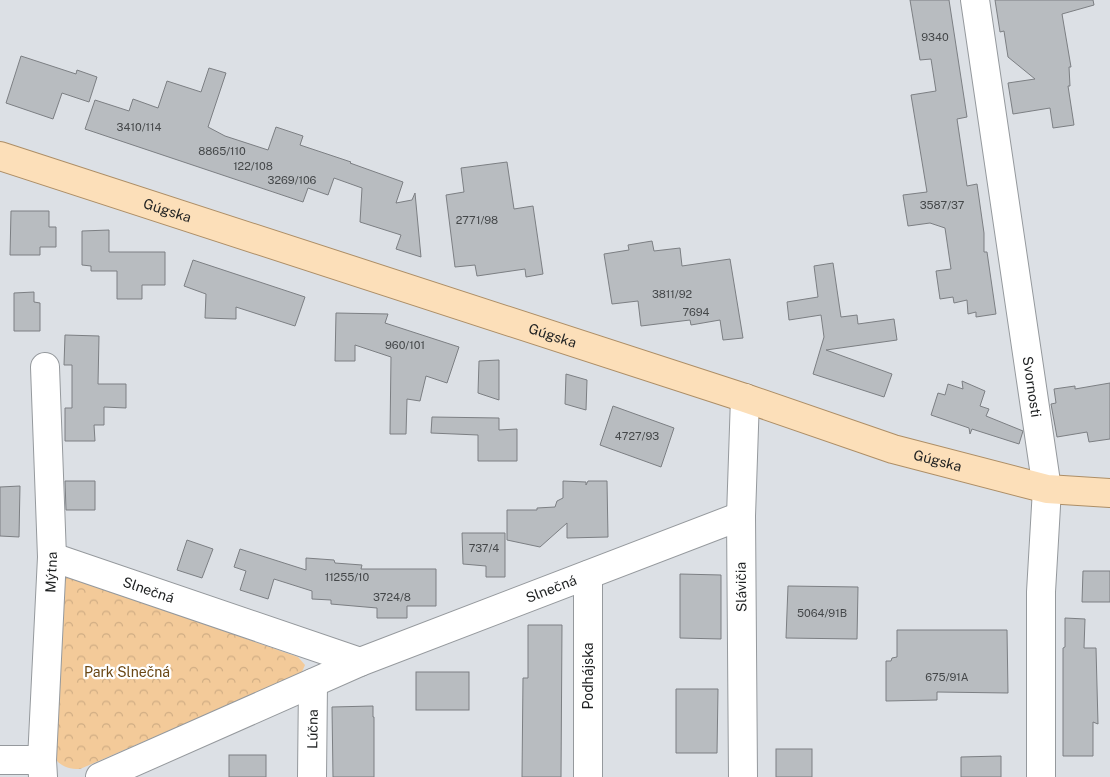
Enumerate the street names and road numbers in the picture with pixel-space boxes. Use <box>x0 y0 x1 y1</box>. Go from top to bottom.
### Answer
street label: Gúgska <box>141 195 193 226</box>
street label: Gúgska <box>527 320 579 351</box>
street label: Svornosti <box>1020 355 1044 418</box>
street label: Gúgska <box>912 447 964 475</box>
street label: Mýtna <box>42 551 60 593</box>
street label: Slávičia <box>733 562 749 612</box>
street label: Slnečná <box>524 572 579 606</box>
street label: Slnečná <box>121 574 176 606</box>
street label: Podhájska <box>580 642 596 710</box>
street label: Lúčna <box>304 709 321 749</box>

